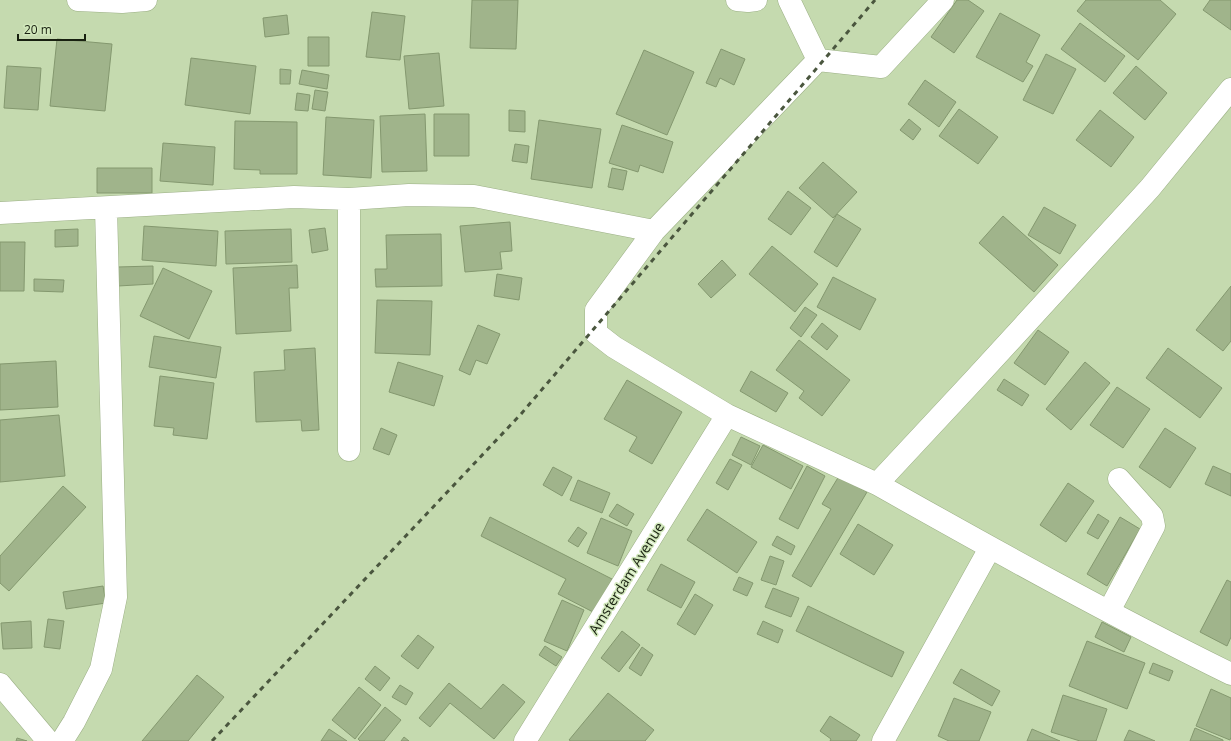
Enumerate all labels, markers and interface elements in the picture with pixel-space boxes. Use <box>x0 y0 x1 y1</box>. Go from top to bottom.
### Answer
scale bar <box>18 16 85 42</box>
text: 20 m <box>24 21 52 38</box>
street label: Amsterdam Avenue <box>584 518 668 638</box>

